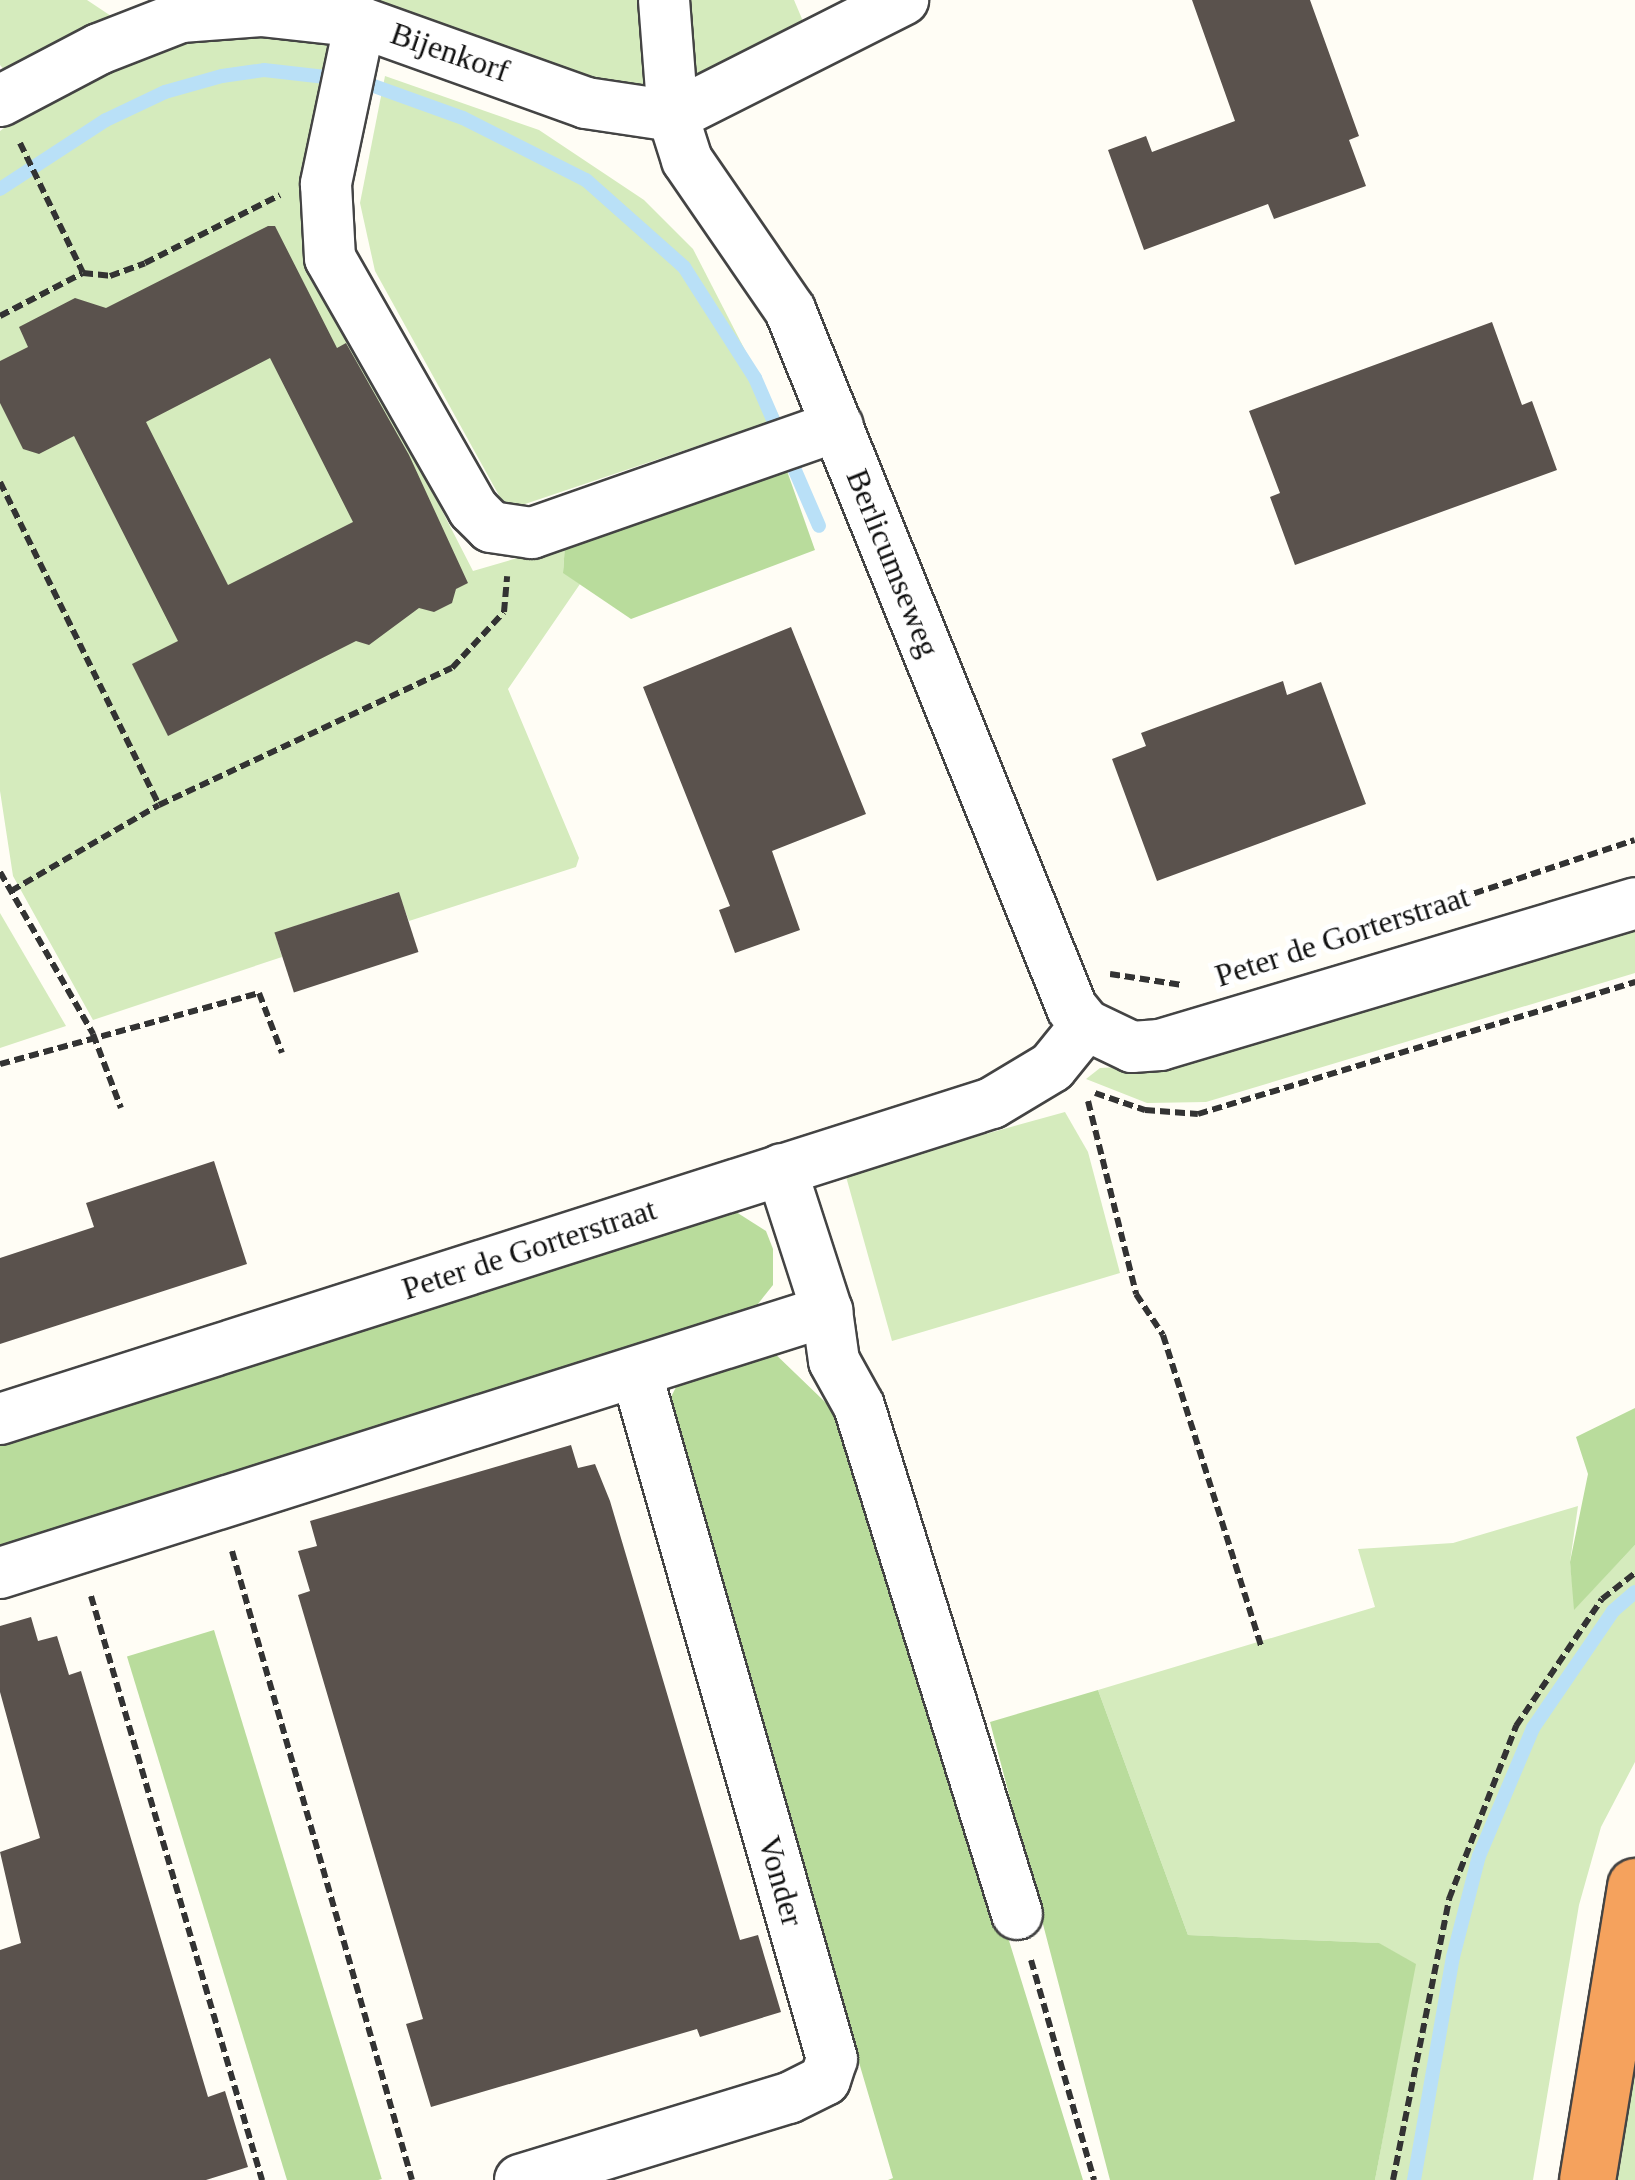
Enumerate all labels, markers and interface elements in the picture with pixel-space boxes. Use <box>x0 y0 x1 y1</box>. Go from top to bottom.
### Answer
street label: Bijenkorf <box>386 14 514 90</box>
street label: Berlicumseweg <box>838 464 948 662</box>
street label: Peter de Gorterstraat <box>1210 877 1474 995</box>
street label: Peter de Gorterstraat <box>397 1190 661 1308</box>
street label: Vonder <box>750 1832 812 1930</box>

